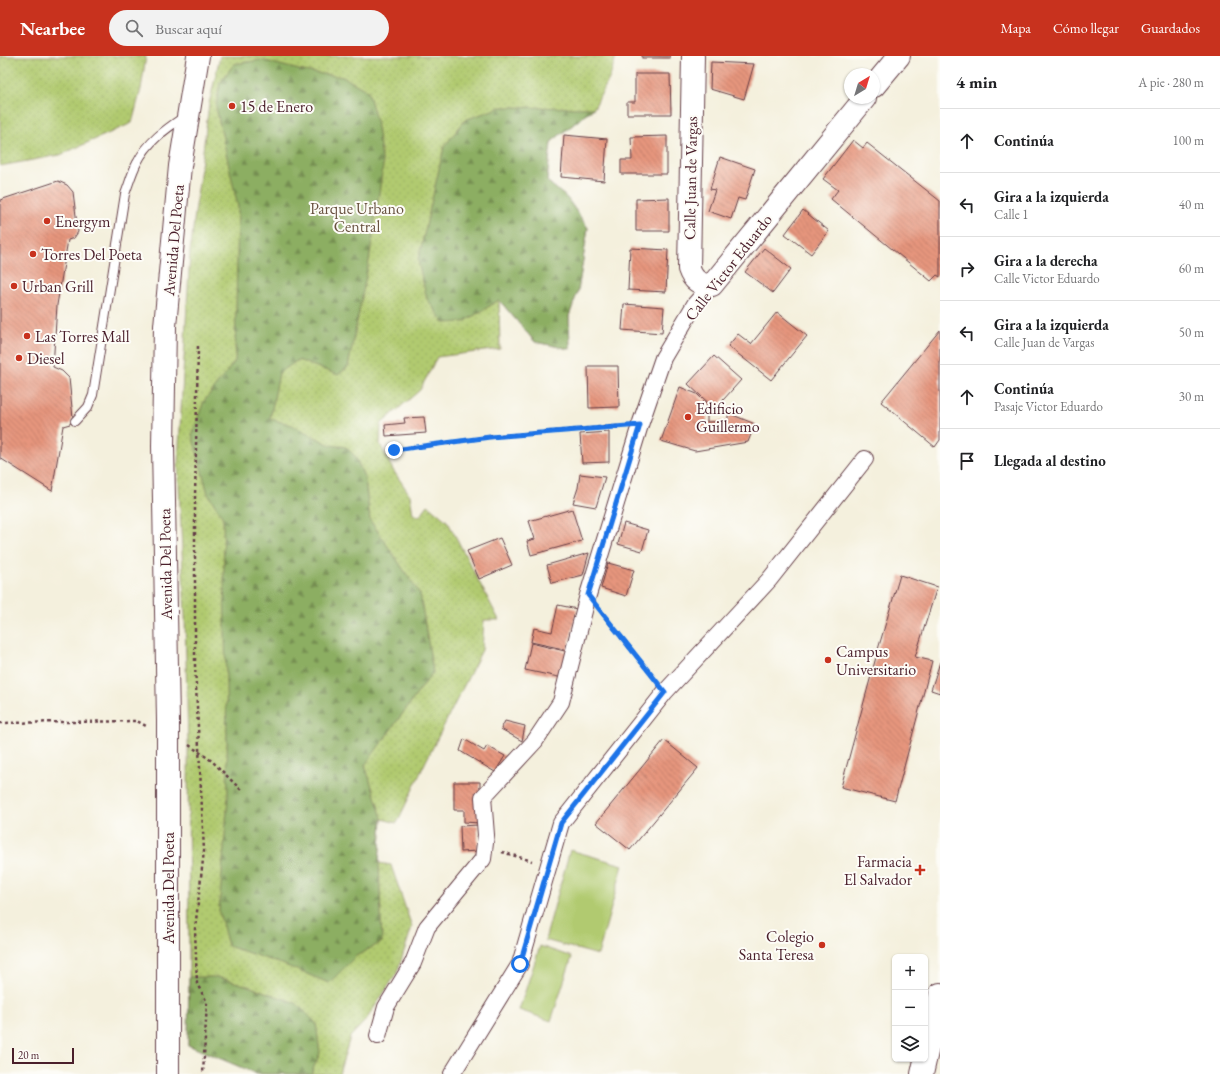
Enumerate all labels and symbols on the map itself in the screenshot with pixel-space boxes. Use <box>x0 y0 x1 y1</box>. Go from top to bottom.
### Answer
north arrow <box>844 68 880 104</box>
place label: 15 de Enero <box>240 96 313 117</box>
marker: 15 de Enero <box>227 101 237 111</box>
street label: Calle Juan de Vargas <box>679 116 702 240</box>
street label: Avenida Del Poeta <box>158 183 189 298</box>
park label: Parque Urbano Central <box>310 198 404 237</box>
street label: Calle Victor Eduardo <box>680 210 777 325</box>
place label: Energym <box>55 211 111 232</box>
marker: Energym <box>42 216 52 226</box>
place label: Torres Del Poeta <box>41 244 143 265</box>
marker: Torres Del Poeta <box>28 249 38 259</box>
place label: Urban Grill <box>22 276 94 297</box>
marker: Urban Grill <box>9 281 19 291</box>
place label: Las Torres Mall <box>35 326 130 347</box>
marker: Las Torres Mall <box>22 331 32 341</box>
place label: Diesel <box>27 348 65 369</box>
marker: Diesel <box>14 353 24 363</box>
place label: Edificio Guillermo <box>696 398 760 437</box>
marker: Edificio Guillermo <box>683 412 693 422</box>
route end <box>385 441 403 459</box>
street label: Avenida Del Poeta <box>154 507 177 621</box>
place label: Campus Universitario <box>836 641 916 680</box>
marker: Campus Universitario <box>823 655 833 665</box>
street label: Avenida Del Poeta <box>158 831 179 945</box>
place label: Farmacia El Salvador <box>844 851 913 890</box>
marker: Farmacia El Salvador <box>915 865 925 875</box>
place label: Colegio Santa Teresa <box>739 926 815 965</box>
marker: Colegio Santa Teresa <box>817 940 827 950</box>
route start <box>511 955 529 973</box>
scale bar <box>12 1046 74 1065</box>

